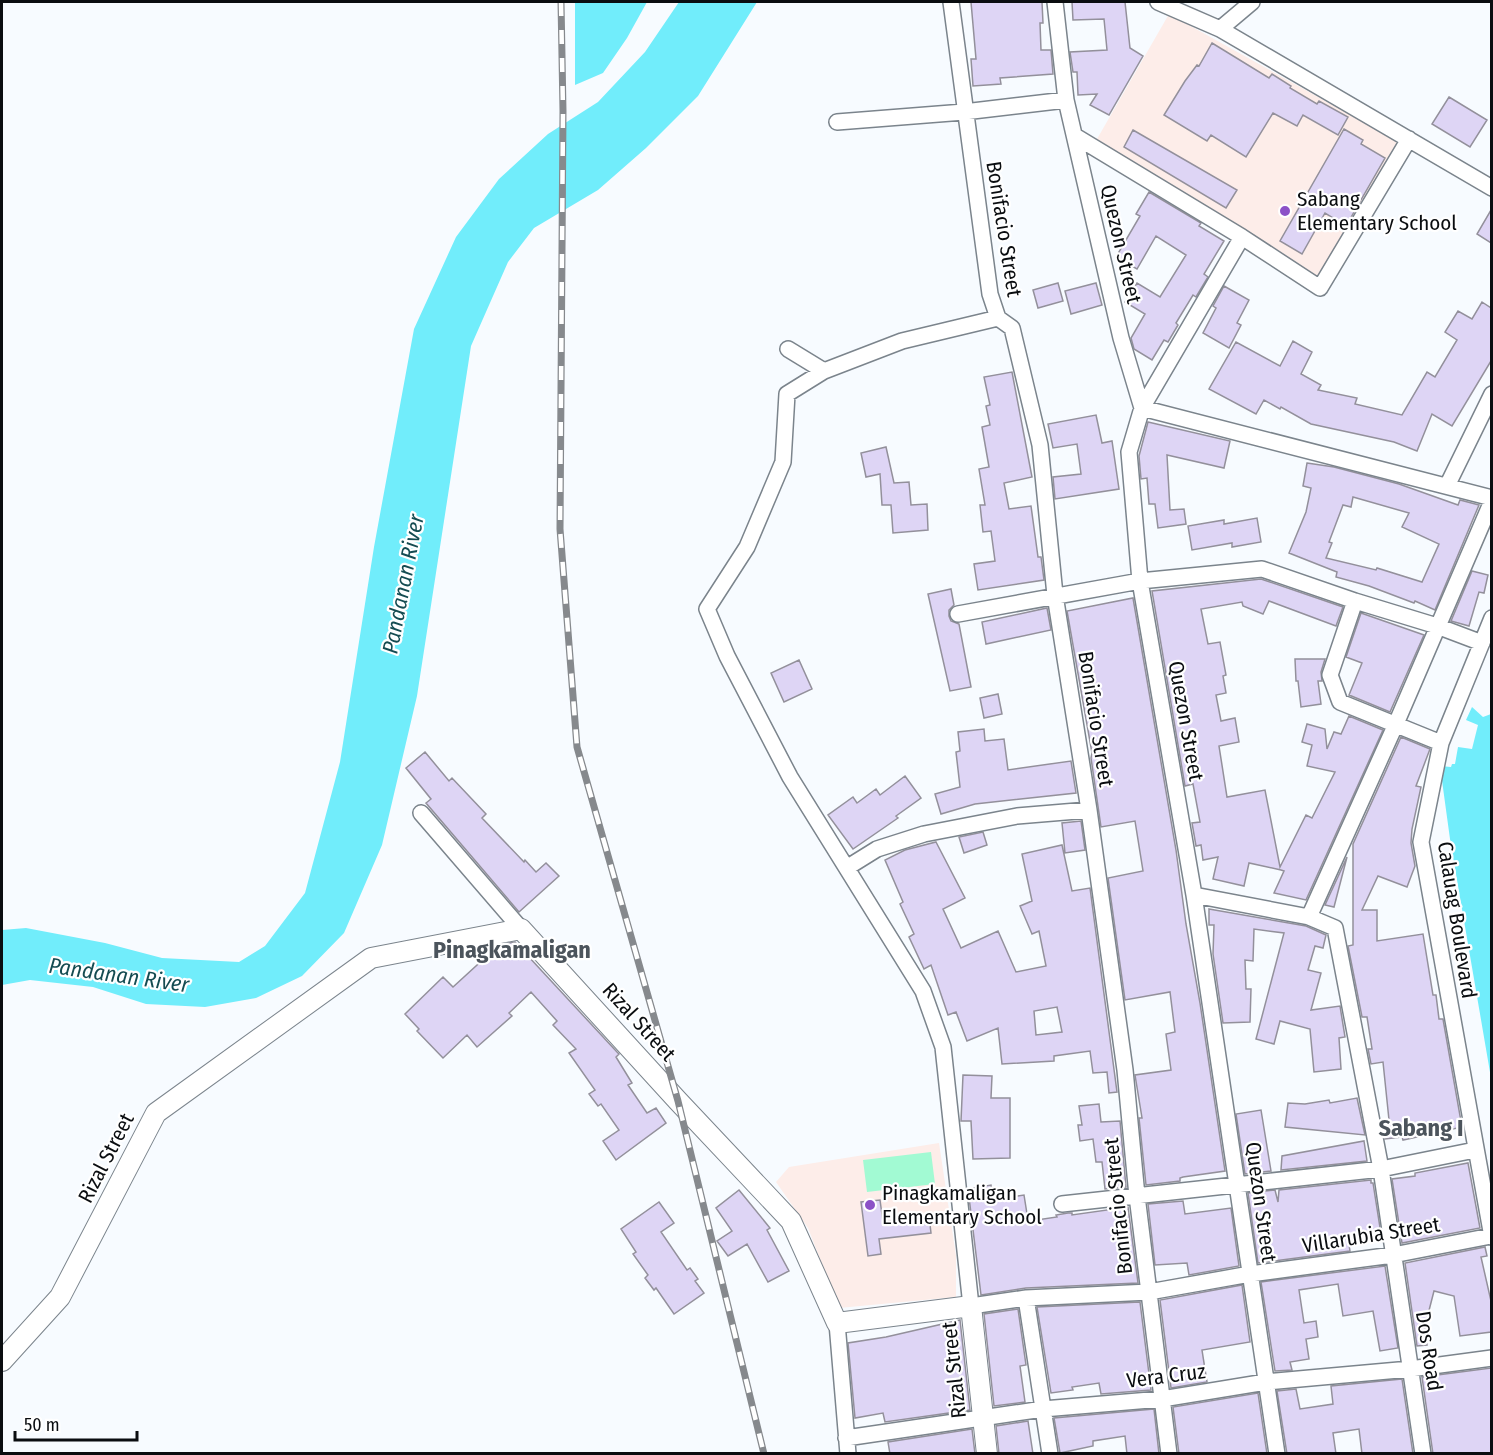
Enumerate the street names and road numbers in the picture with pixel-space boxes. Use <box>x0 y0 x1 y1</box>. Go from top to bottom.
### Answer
street label: Bonifacio Street <box>980 159 1028 299</box>
street label: Quezon Street <box>1095 182 1147 306</box>
street label: Bonifacio Street <box>1072 649 1120 789</box>
street label: Quezon Street <box>1163 659 1209 783</box>
street label: Calauag Boulevard <box>1432 840 1482 1000</box>
street label: Rizal Street <box>597 977 681 1067</box>
street label: Rizal Street <box>72 1109 140 1207</box>
street label: Bonifacio Street <box>1098 1136 1138 1276</box>
street label: Quezon Street <box>1240 1140 1282 1264</box>
street label: Villarubia Street <box>1300 1211 1442 1259</box>
street label: Dos Road <box>1410 1309 1448 1393</box>
street label: Rizal Street <box>936 1320 972 1420</box>
street label: Vera Cruz <box>1125 1358 1207 1394</box>

